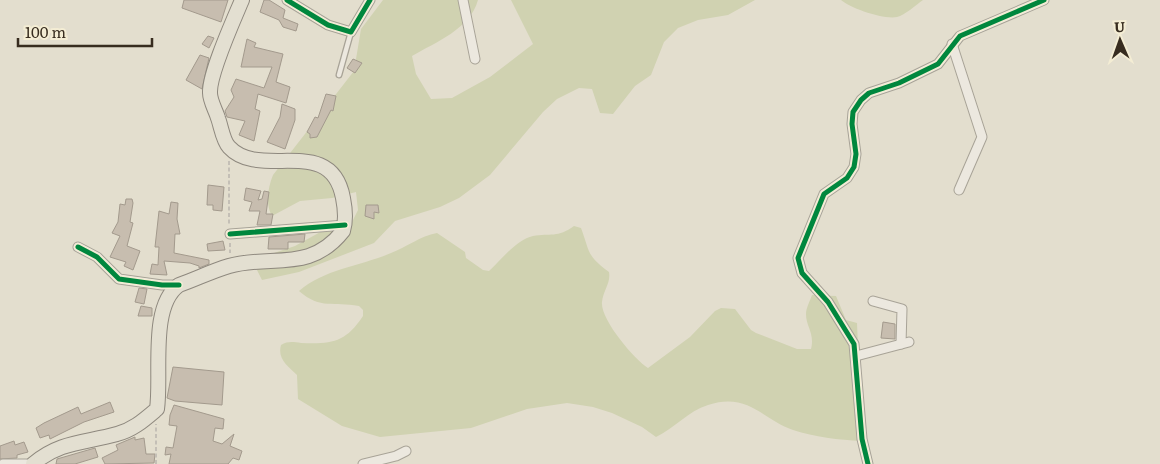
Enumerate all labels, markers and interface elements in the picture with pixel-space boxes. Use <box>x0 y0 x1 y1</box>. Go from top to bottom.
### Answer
scale bar <box>18 15 151 47</box>
north arrow <box>1095 15 1145 65</box>
text: U <box>1114 16 1125 36</box>
text: 100 m <box>25 20 66 43</box>

